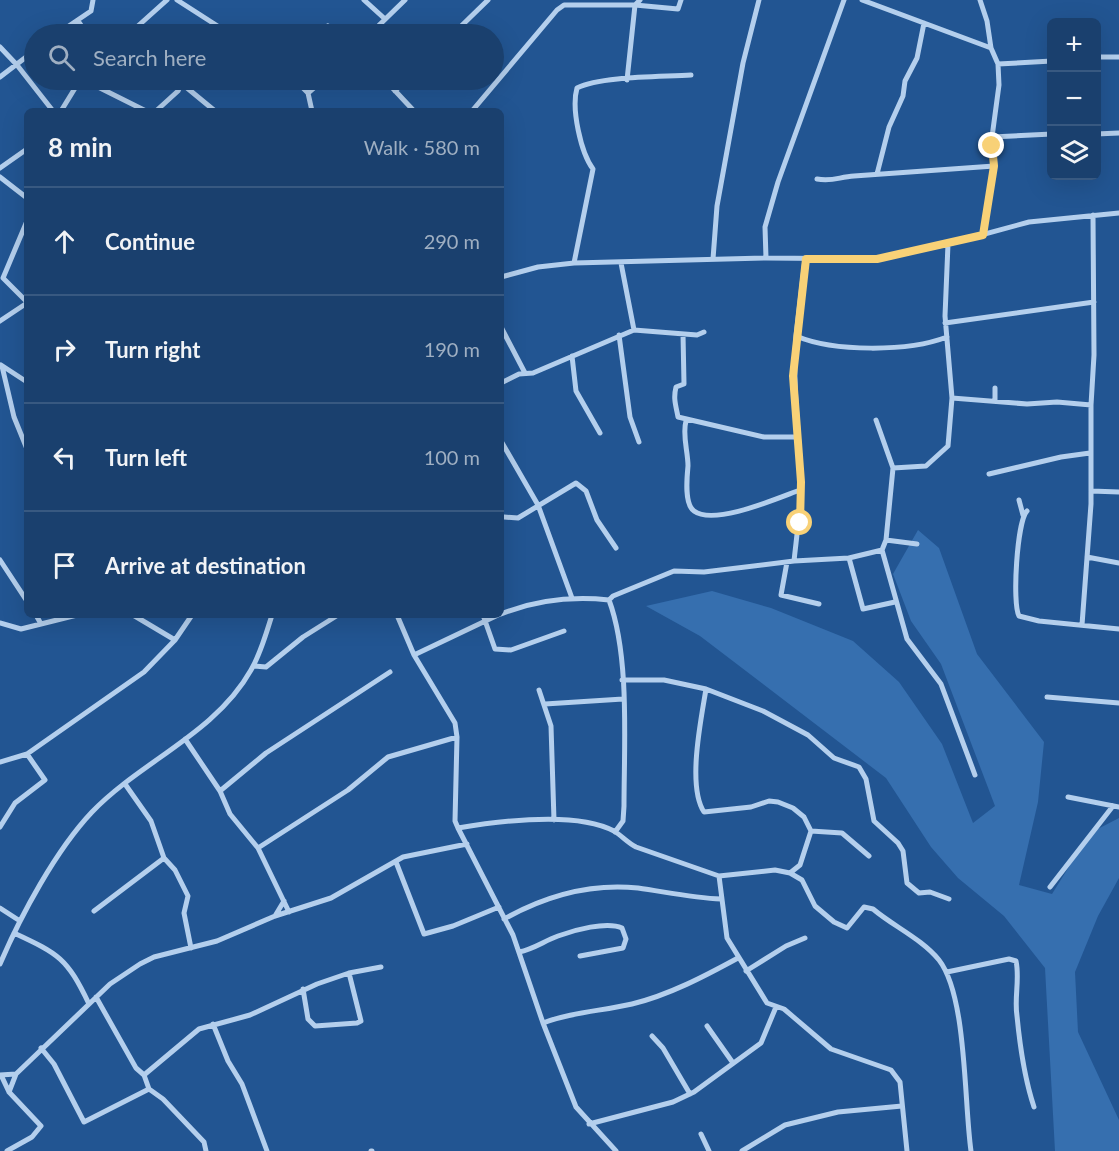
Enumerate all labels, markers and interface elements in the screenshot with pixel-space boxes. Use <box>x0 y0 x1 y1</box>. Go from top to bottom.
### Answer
map controls <box>1047 18 1101 180</box>
button: + <box>1047 18 1101 72</box>
search box <box>24 24 504 90</box>
icon: search <box>45 41 78 74</box>
text: Search here <box>93 44 206 71</box>
button: − <box>1047 72 1101 126</box>
button: layers <box>1047 126 1101 180</box>
text: 8 min <box>48 131 112 163</box>
route end <box>978 132 1004 158</box>
text: Walk · 580 m <box>364 135 480 159</box>
icon: ahead <box>48 225 81 258</box>
text: Continue <box>105 228 195 255</box>
text: 290 m <box>424 229 480 253</box>
icon: right <box>48 333 81 366</box>
text: Turn right <box>105 336 200 363</box>
text: 190 m <box>424 337 480 361</box>
icon: left <box>48 441 81 474</box>
text: Turn left <box>105 444 187 471</box>
text: 100 m <box>424 445 480 469</box>
route start <box>786 509 812 535</box>
icon: arrive <box>48 549 81 582</box>
text: Arrive at destination <box>105 552 306 579</box>

